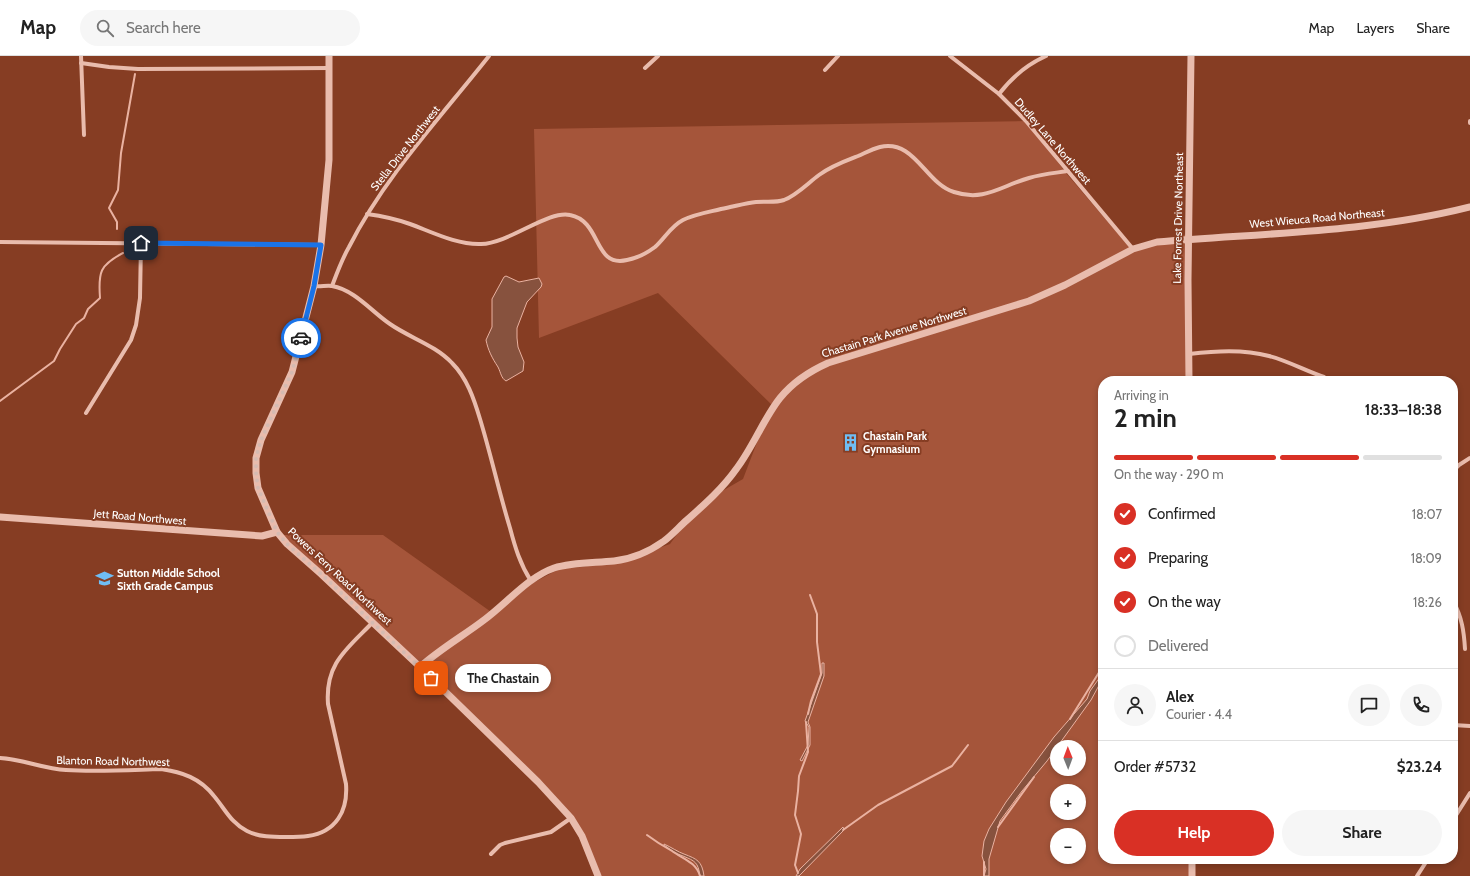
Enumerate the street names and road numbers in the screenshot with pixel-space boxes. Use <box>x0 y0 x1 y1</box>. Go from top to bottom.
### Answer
street label: Dudley Lane Northwest <box>1012 95 1094 187</box>
street label: Stella Drive Northwest <box>367 102 443 193</box>
street label: Lake Forrest Drive Northeast <box>1170 152 1186 284</box>
street label: West Wieuca Road Northeast <box>1249 205 1385 231</box>
street label: Chastain Park Avenue Northwest <box>820 303 968 361</box>
street label: Jett Road Northwest <box>92 506 187 528</box>
street label: Powers Ferry Road Northwest <box>285 524 395 628</box>
street label: Blanton Road Northwest <box>56 753 170 769</box>

